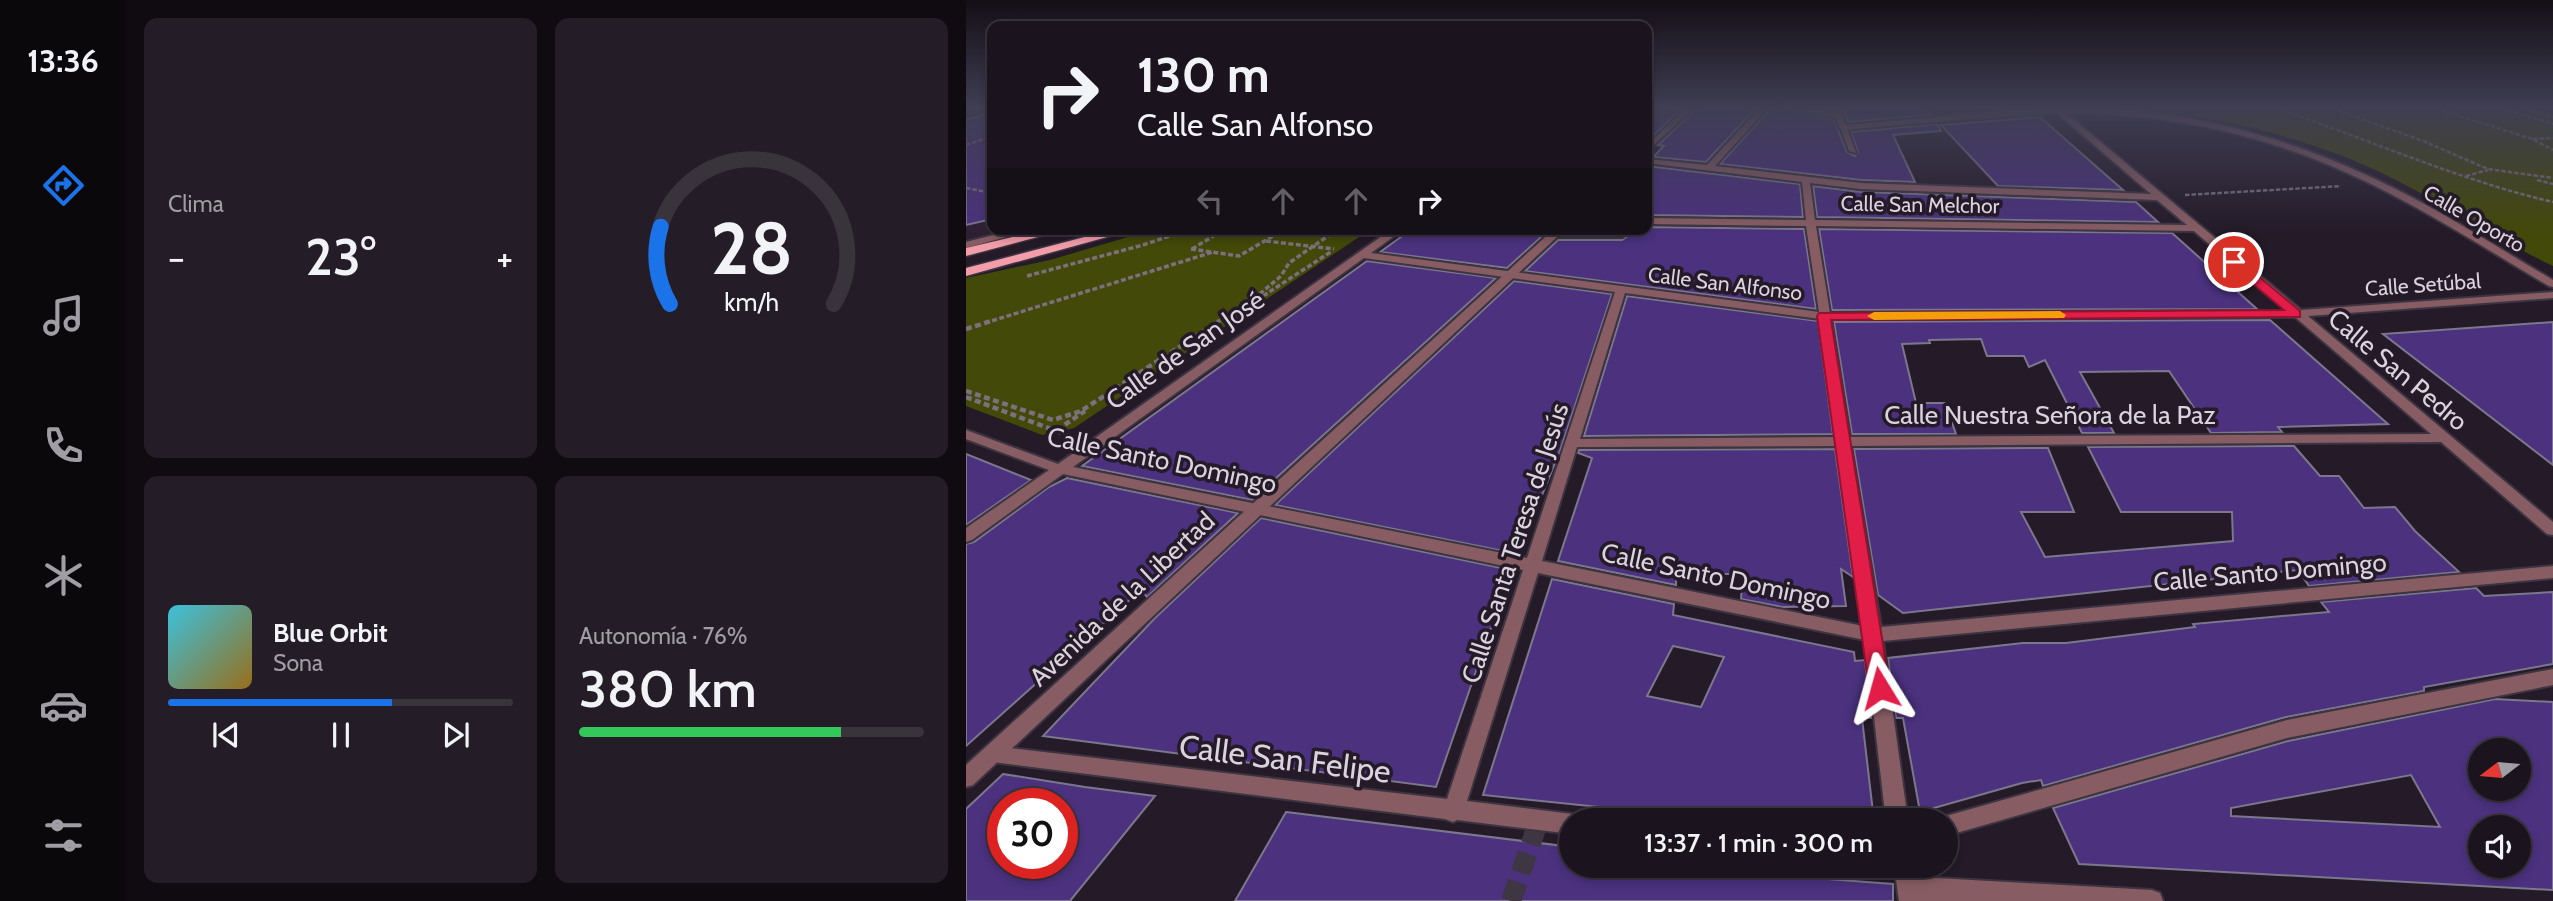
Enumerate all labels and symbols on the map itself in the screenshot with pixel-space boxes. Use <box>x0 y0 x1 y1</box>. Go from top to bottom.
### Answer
street label: Calle Oporto <box>2419 180 2529 258</box>
street label: Calle San Melchor <box>1840 191 2000 218</box>
pin <box>2204 232 2264 292</box>
street label: Calle San Alfonso <box>1647 262 1804 305</box>
street label: Calle Setúbal <box>2364 268 2482 301</box>
street label: Calle de San José <box>1100 284 1270 416</box>
street label: Calle San Pedro <box>2322 302 2474 438</box>
street label: Calle Santa Teresa de Jesús <box>1455 399 1575 687</box>
street label: Calle Nuestra Señora de la Paz <box>1884 399 2216 431</box>
street label: Calle Santo Domingo <box>1044 420 1280 500</box>
street label: Avenida de la Libertad <box>1023 505 1221 693</box>
street label: Calle Santo Domingo <box>1598 536 1834 616</box>
street label: Calle Santo Domingo <box>2152 546 2388 598</box>
position arrow <box>1843 651 1917 725</box>
street label: Calle San Felipe <box>1177 726 1393 791</box>
north arrow <box>2468 738 2530 802</box>
speed limit sign: 30 <box>987 788 1078 879</box>

